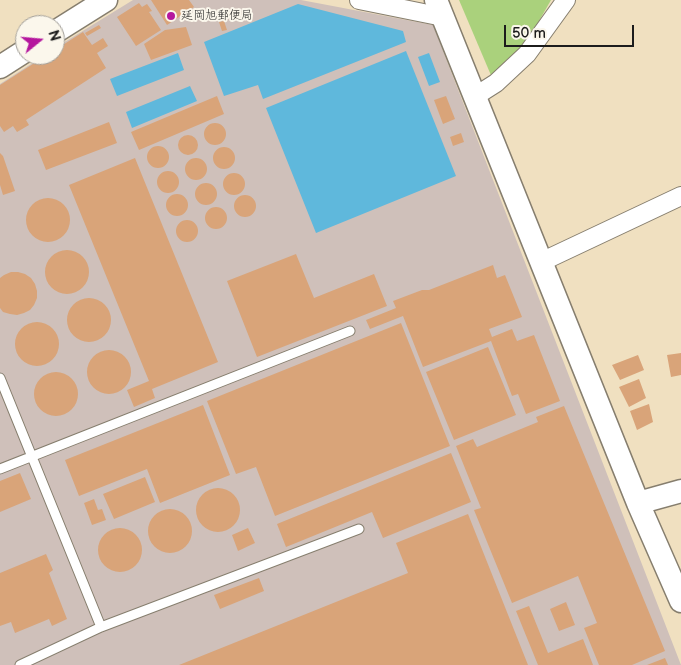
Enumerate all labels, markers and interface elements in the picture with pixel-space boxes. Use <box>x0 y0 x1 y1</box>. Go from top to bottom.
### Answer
place label: 延岡旭郵便局 <box>181 9 253 23</box>
marker: 延岡旭郵便局 <box>165 10 177 22</box>
north arrow <box>15 15 65 65</box>
scale bar <box>506 15 636 47</box>
text: 50 m <box>512 24 546 43</box>
text: N <box>44 28 64 43</box>

